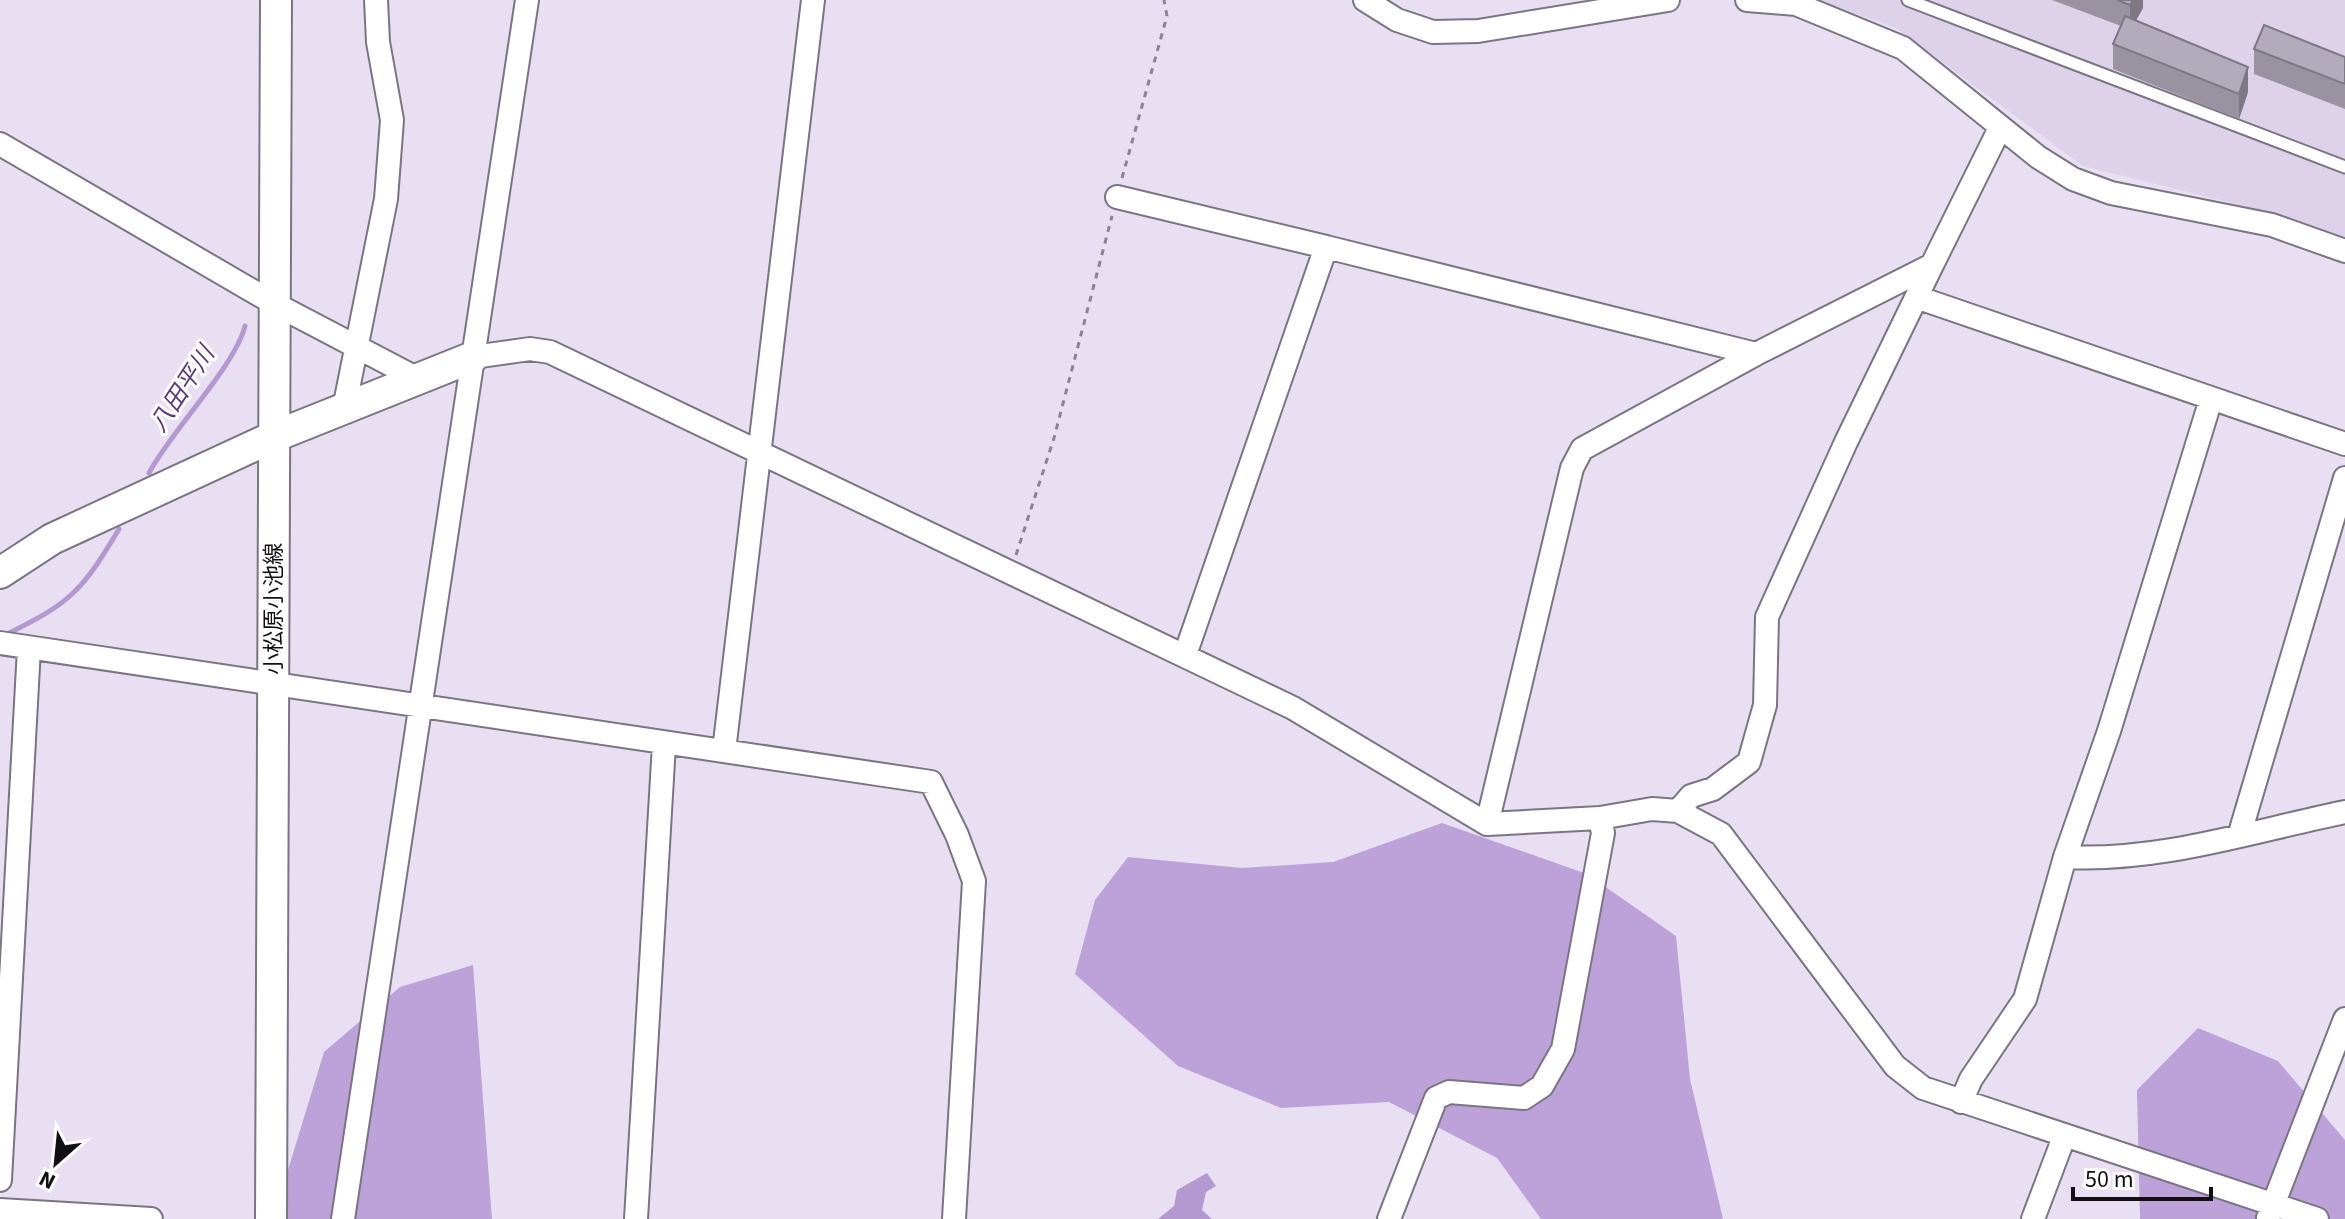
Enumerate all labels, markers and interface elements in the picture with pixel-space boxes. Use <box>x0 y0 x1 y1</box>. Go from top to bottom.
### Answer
water label: 八田平川 <box>142 337 225 439</box>
street label: 小松原小池線 <box>258 543 290 675</box>
north arrow <box>16 1123 96 1203</box>
scale bar <box>2073 1151 2211 1201</box>
text: N <box>34 1162 61 1198</box>
text: 50 m <box>2085 1162 2134 1197</box>

